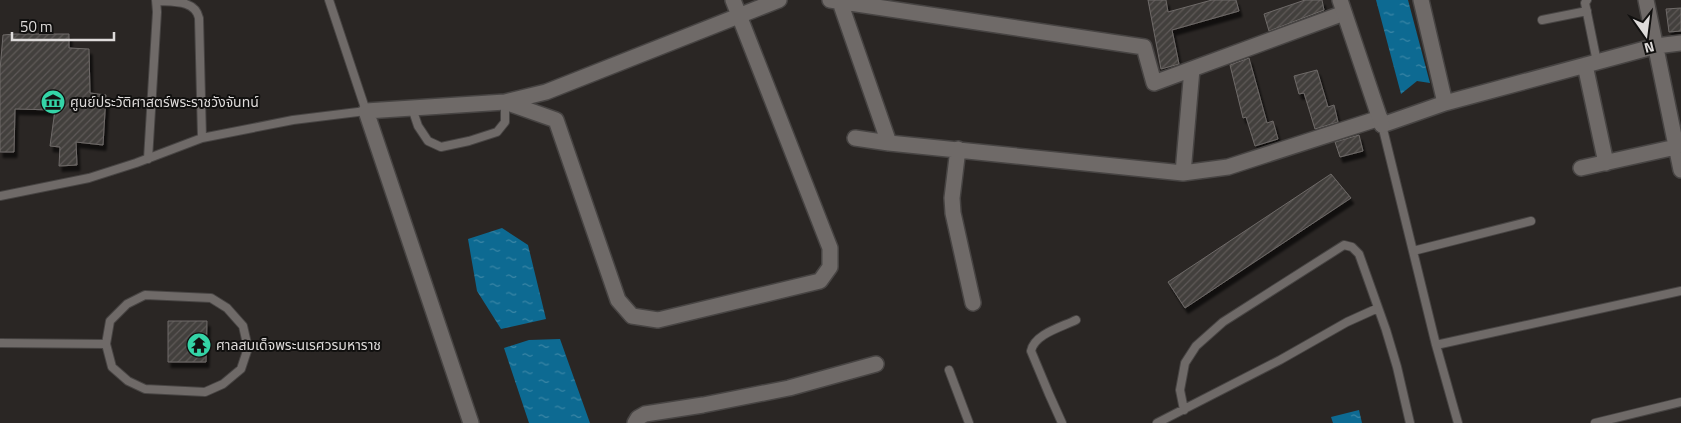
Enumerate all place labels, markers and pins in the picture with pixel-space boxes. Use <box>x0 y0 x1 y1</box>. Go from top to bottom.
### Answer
museum icon: ศูนย์ประวัติศาสตร์พระราชวังจันทน์ <box>40 89 66 115</box>
place label: ศูนย์ประวัติศาสตร์พระราชวังจันทน์ <box>70 91 259 112</box>
temple icon: ศาลสมเด็จพระนเรศวรมหาราช <box>186 332 212 358</box>
place label: ศาลสมเด็จพระนเรศวรมหาราช <box>216 334 381 355</box>

